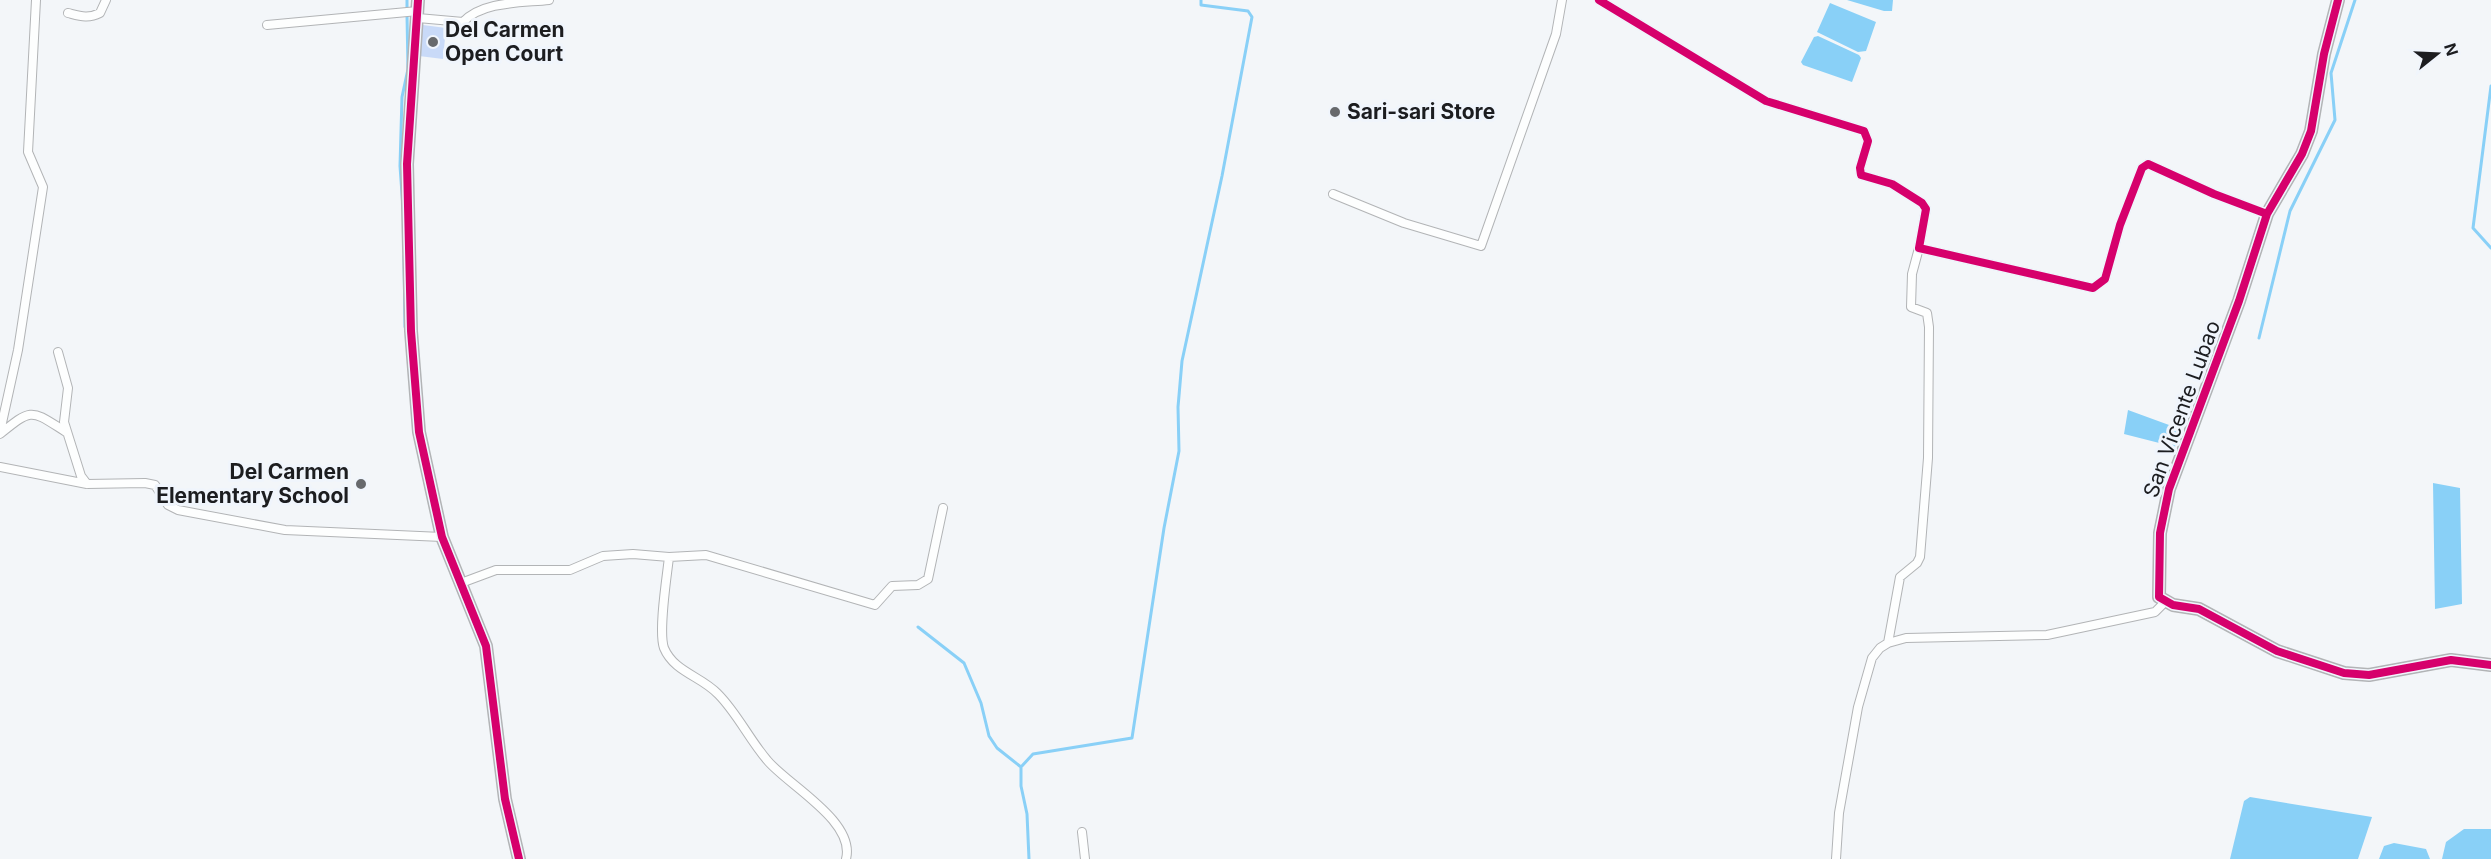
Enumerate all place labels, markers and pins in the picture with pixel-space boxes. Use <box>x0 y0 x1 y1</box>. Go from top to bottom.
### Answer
place label: Del Carmen Open Court <box>445 17 565 66</box>
marker: Del Carmen Open Court <box>426 35 440 49</box>
place label: Sari-sari Store <box>1347 99 1495 124</box>
marker: Sari-sari Store <box>1328 105 1342 119</box>
place label: Del Carmen Elementary School <box>156 459 349 508</box>
marker: Del Carmen Elementary School <box>354 477 368 491</box>

